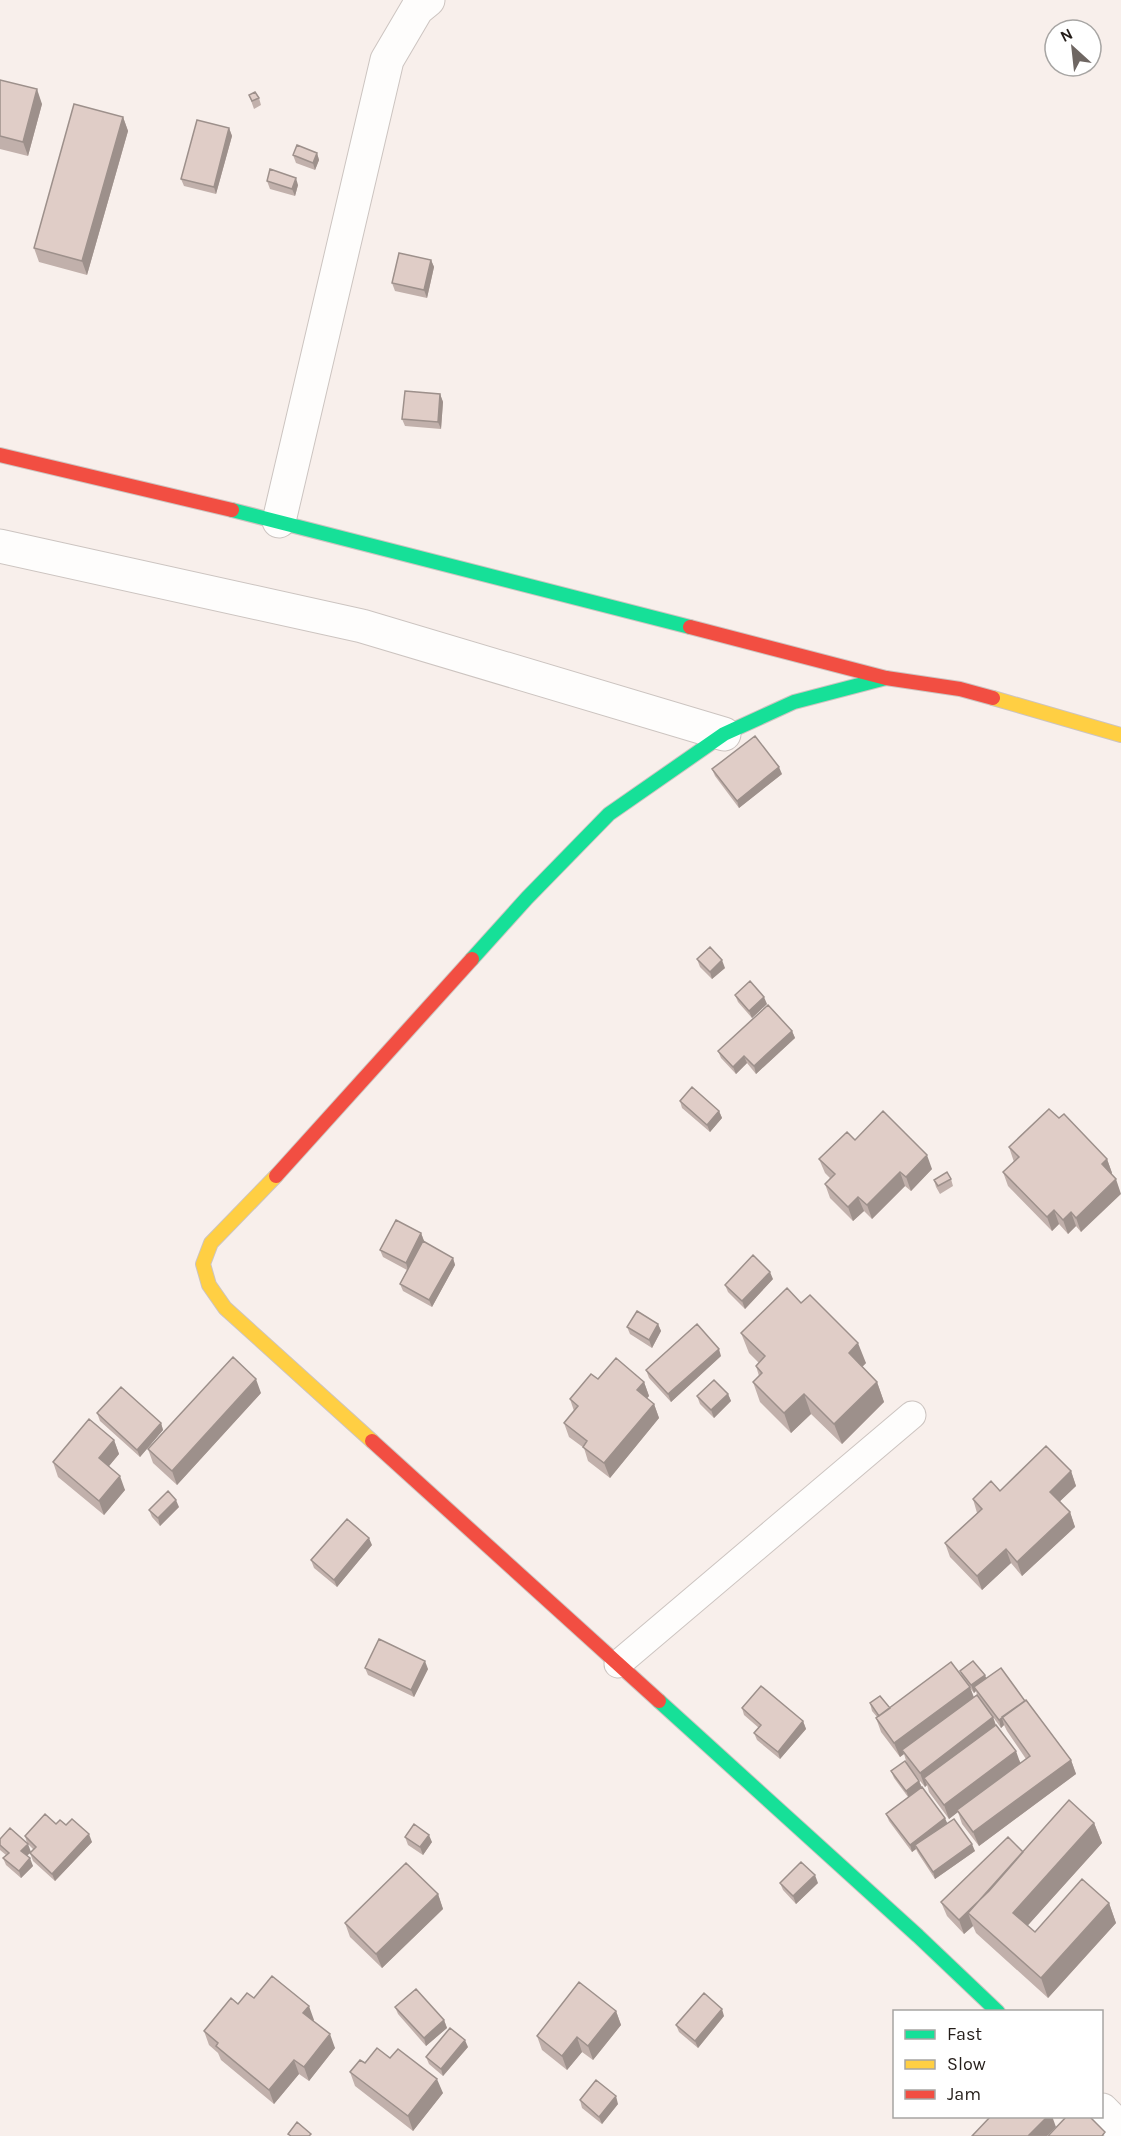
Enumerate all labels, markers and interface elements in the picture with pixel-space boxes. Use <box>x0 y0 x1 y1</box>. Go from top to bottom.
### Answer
north arrow <box>1043 18 1103 78</box>
text: N <box>1057 24 1076 46</box>
legend <box>893 2010 1103 2118</box>
text: Fast <box>947 2023 982 2045</box>
text: Slow <box>947 2053 986 2075</box>
text: Jam <box>947 2083 981 2105</box>

